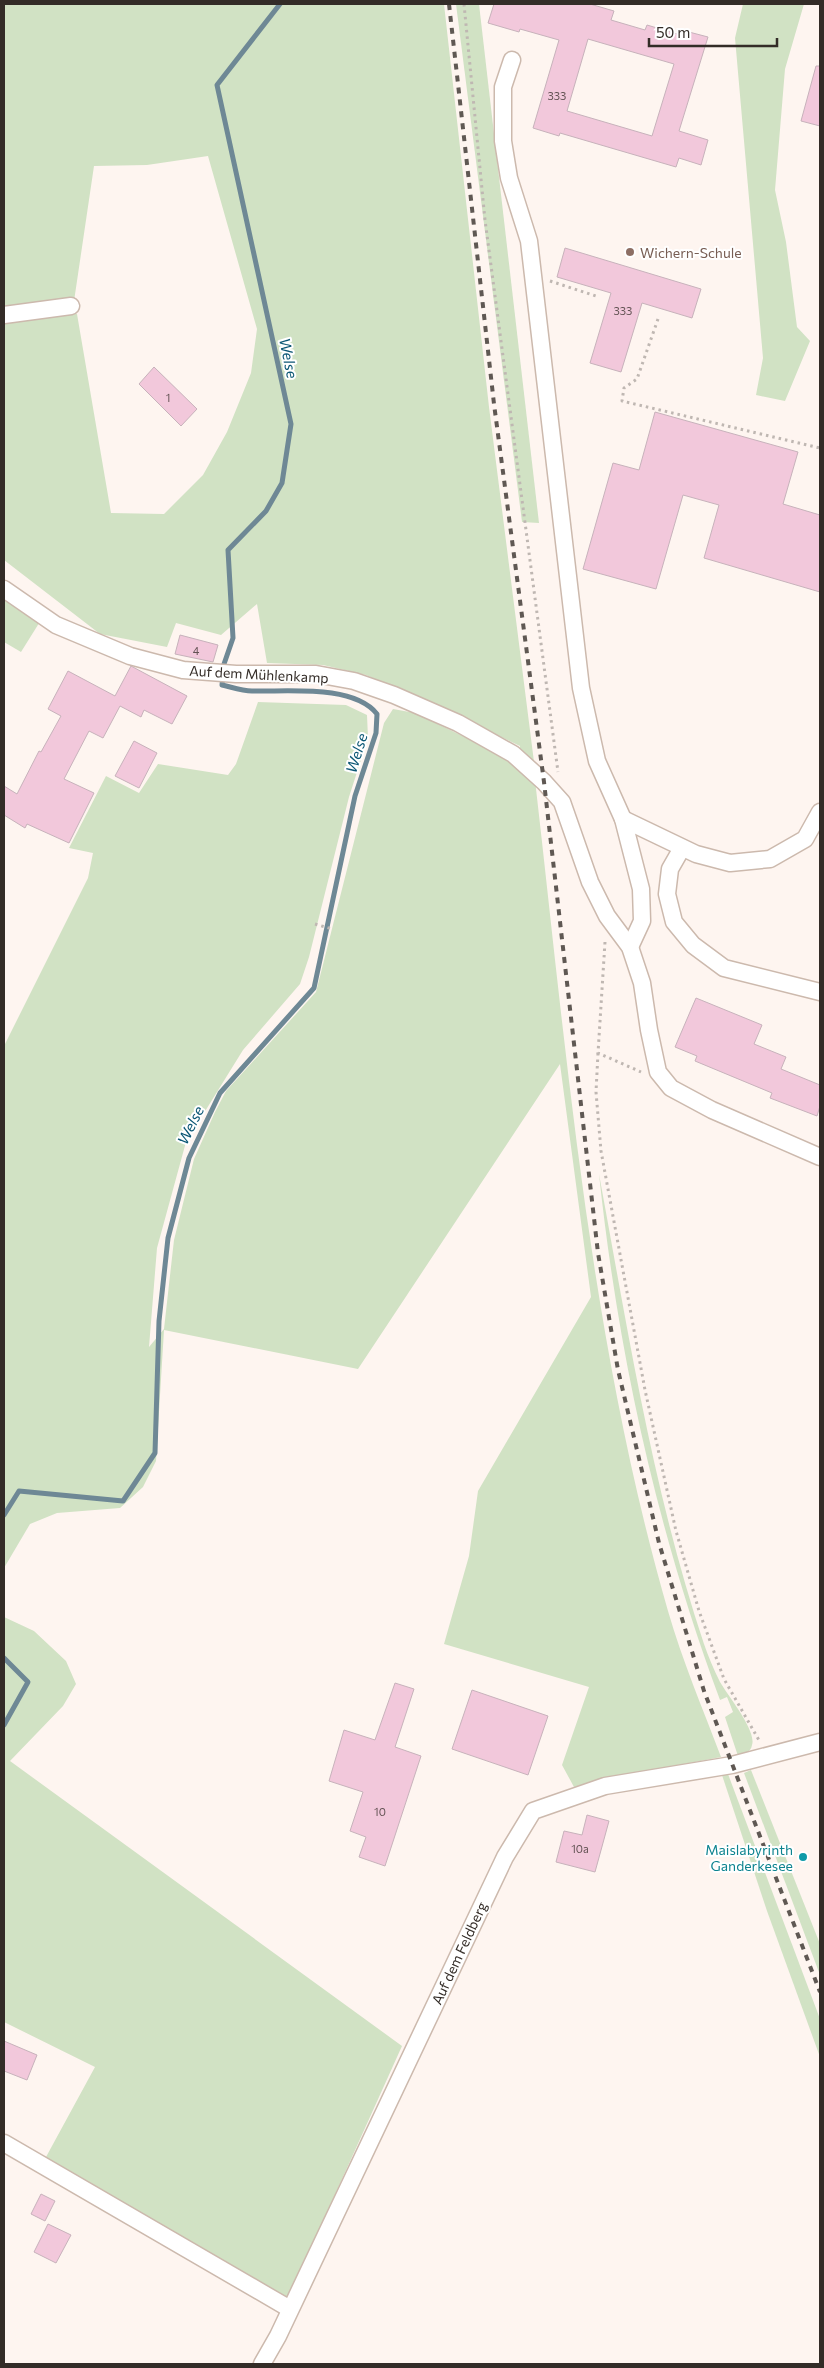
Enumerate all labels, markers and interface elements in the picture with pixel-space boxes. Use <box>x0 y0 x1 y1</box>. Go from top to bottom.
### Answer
scale bar <box>649 15 776 47</box>
text: 50 m <box>656 23 690 41</box>
house number: 333 <box>548 89 566 102</box>
place label: Wichern-Schule <box>640 244 742 261</box>
marker: Wichern-Schule <box>624 246 636 258</box>
house number: 333 <box>614 304 632 317</box>
water label: Welse <box>276 336 302 380</box>
house number: 1 <box>166 391 170 404</box>
house number: 4 <box>193 644 200 657</box>
street label: Auf dem Mühlenkamp <box>189 662 329 686</box>
water label: Welse <box>341 731 371 775</box>
water label: Welse <box>173 1103 207 1147</box>
house number: 10 <box>374 1805 386 1818</box>
place label: Maislabyrinth Ganderkesee <box>705 1841 793 1874</box>
house number: 10a <box>571 1842 589 1855</box>
marker: Maislabyrinth Ganderkesee <box>797 1851 809 1863</box>
street label: Auf dem Feldberg <box>428 1899 490 2007</box>

